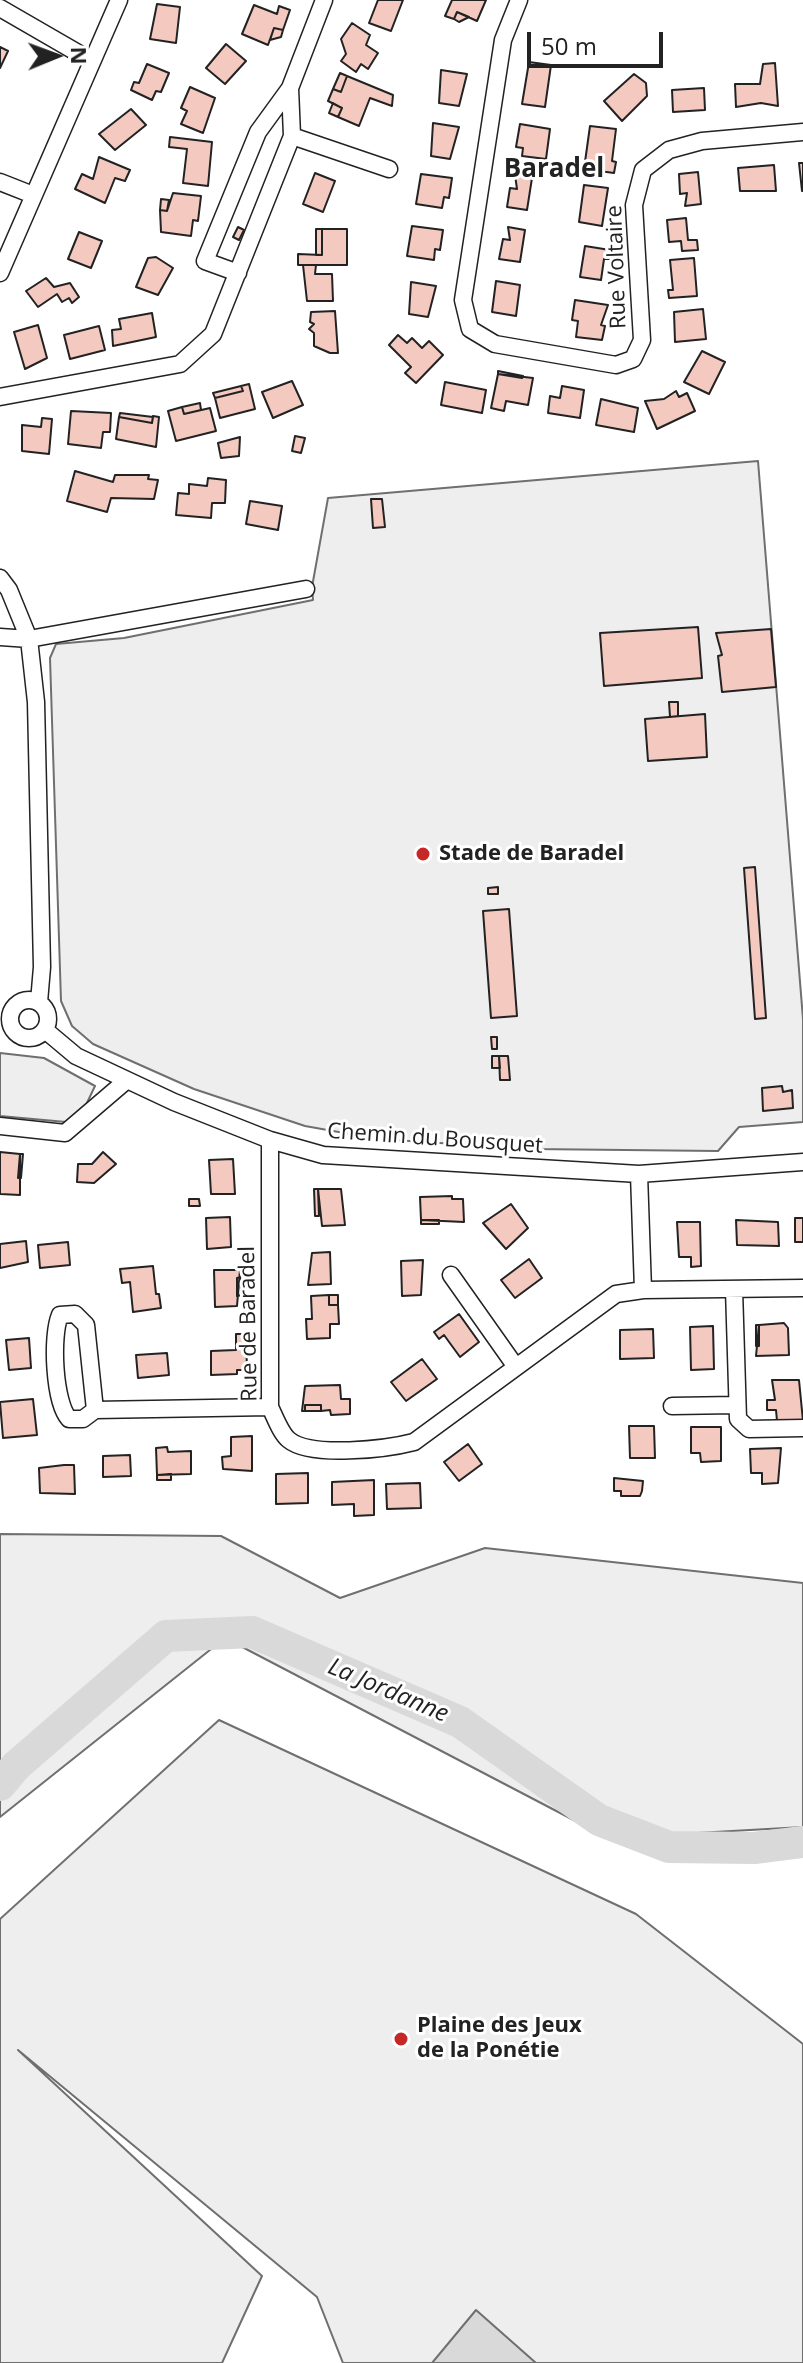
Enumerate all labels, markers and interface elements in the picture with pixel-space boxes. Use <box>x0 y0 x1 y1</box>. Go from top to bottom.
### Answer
north arrow <box>16 16 96 96</box>
scale bar <box>531 16 667 66</box>
text: 50 m <box>541 29 597 62</box>
text: N <box>65 46 95 65</box>
district label: Baradel <box>504 154 604 186</box>
street label: Rue Voltaire <box>602 205 632 329</box>
place label: Stade de Baradel <box>439 841 624 867</box>
marker: Stade de Baradel <box>414 845 432 863</box>
street label: Chemin du Bousquet <box>326 1118 544 1160</box>
street label: Rue de Baradel <box>234 1246 264 1402</box>
water label: La Jordanne <box>324 1653 452 1729</box>
place label: Plaine des Jeux de la Ponétie <box>417 2013 582 2064</box>
marker: Plaine des Jeux de la Ponétie <box>392 2030 410 2048</box>

